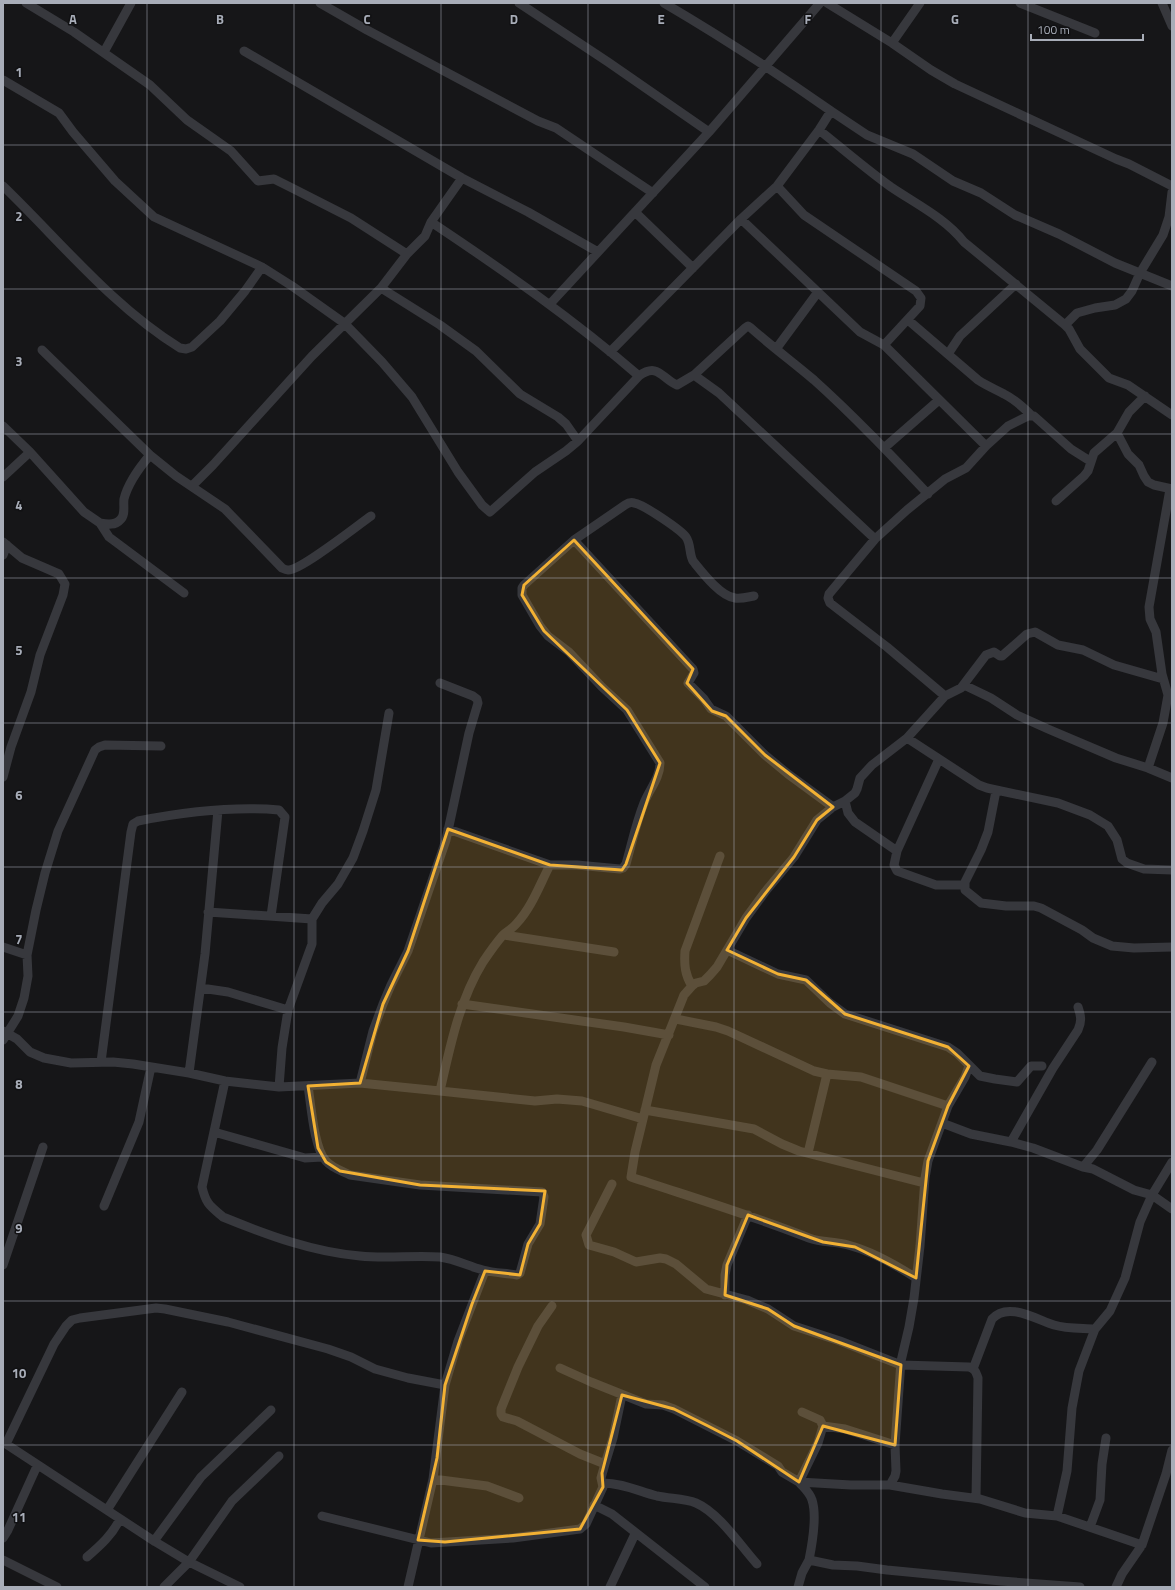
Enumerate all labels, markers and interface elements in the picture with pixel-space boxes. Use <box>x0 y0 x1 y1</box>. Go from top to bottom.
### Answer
text: A <box>69 9 77 29</box>
text: B <box>216 9 224 29</box>
text: C <box>363 9 371 29</box>
text: D <box>510 9 518 29</box>
text: E <box>657 9 665 29</box>
text: F <box>805 9 812 29</box>
text: G <box>951 9 959 29</box>
scale bar <box>1031 16 1143 42</box>
text: 100 m <box>1037 20 1070 39</box>
text: 1 <box>15 62 23 82</box>
text: 2 <box>15 206 23 226</box>
text: 3 <box>15 351 23 371</box>
text: 4 <box>15 495 23 515</box>
text: 5 <box>15 640 23 660</box>
text: 6 <box>15 785 23 805</box>
text: 7 <box>15 929 23 949</box>
text: 8 <box>15 1074 23 1094</box>
text: 9 <box>15 1218 23 1238</box>
text: 10 <box>12 1363 26 1383</box>
text: 11 <box>12 1507 26 1527</box>

